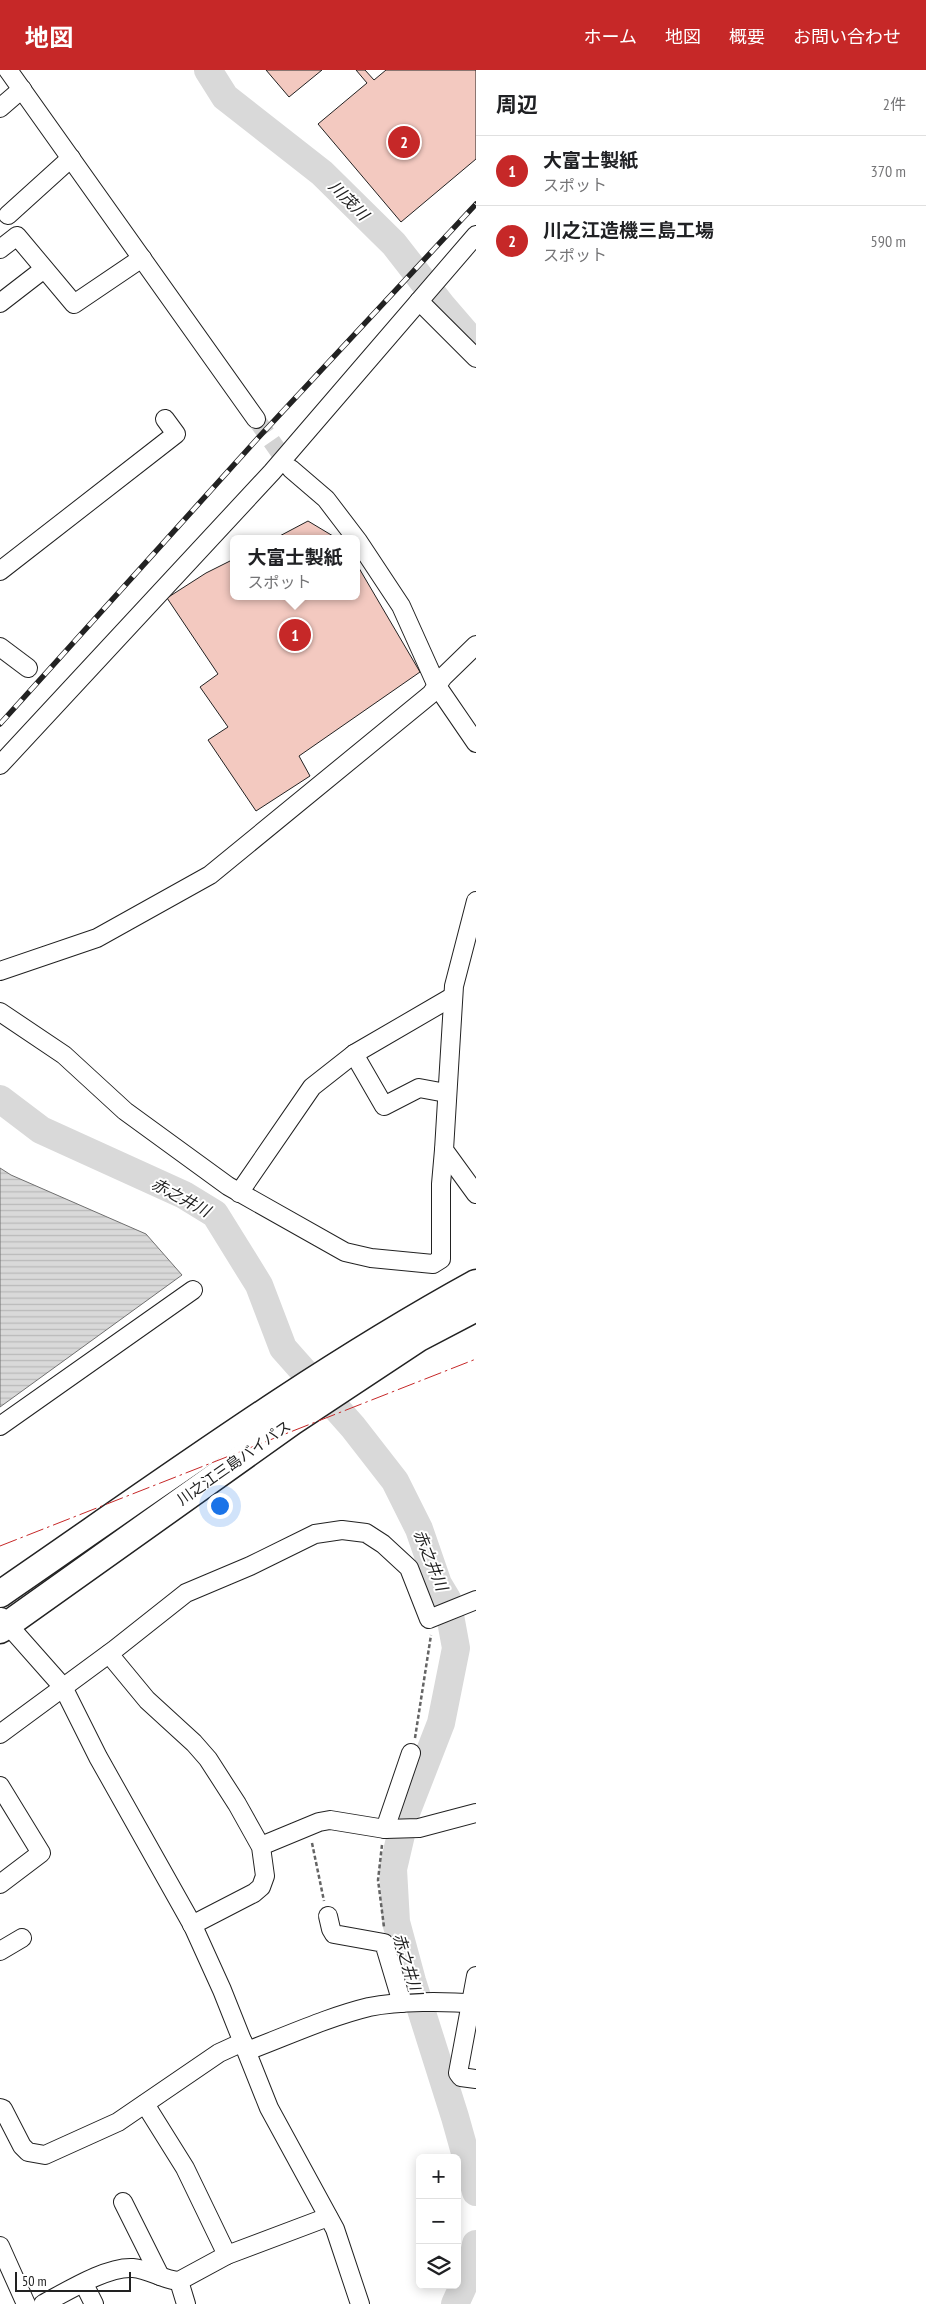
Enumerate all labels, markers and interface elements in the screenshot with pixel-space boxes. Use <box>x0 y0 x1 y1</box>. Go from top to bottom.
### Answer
text: 地図 <box>25 22 73 53</box>
text: ホーム <box>584 25 637 48</box>
text: 地図 <box>665 25 701 48</box>
text: 概要 <box>729 25 765 48</box>
text: お問い合わせ <box>793 25 901 48</box>
text: 周辺 <box>496 91 538 118</box>
text: 2件 <box>883 94 906 114</box>
pin: 2 <box>388 123 420 161</box>
text: 大富士製紙 <box>543 148 638 172</box>
text: 1 <box>508 161 516 181</box>
text: 370 m <box>871 161 906 181</box>
text: スポット <box>543 175 607 195</box>
water label: 川茂川 <box>325 176 374 225</box>
text: 川之江造機三島工場 <box>543 218 714 242</box>
text: 2 <box>508 231 516 251</box>
text: 590 m <box>871 231 906 251</box>
text: スポット <box>543 245 607 265</box>
popup <box>230 535 360 600</box>
text: 大富士製紙 <box>247 545 343 569</box>
text: スポット <box>247 572 312 592</box>
pin: 1 <box>279 616 311 654</box>
water label: 赤之井川 <box>148 1173 216 1222</box>
street label: 川之江三島バイパス <box>173 1416 294 1509</box>
your location <box>207 1493 233 1519</box>
water label: 赤之井川 <box>410 1527 453 1595</box>
water label: 赤之井川 <box>389 1930 428 1999</box>
map controls <box>416 2154 461 2289</box>
button: + <box>416 2154 461 2199</box>
button: − <box>416 2199 461 2244</box>
button: layers <box>416 2244 461 2289</box>
scale bar <box>15 2269 131 2292</box>
text: 50 m <box>22 2272 47 2290</box>

